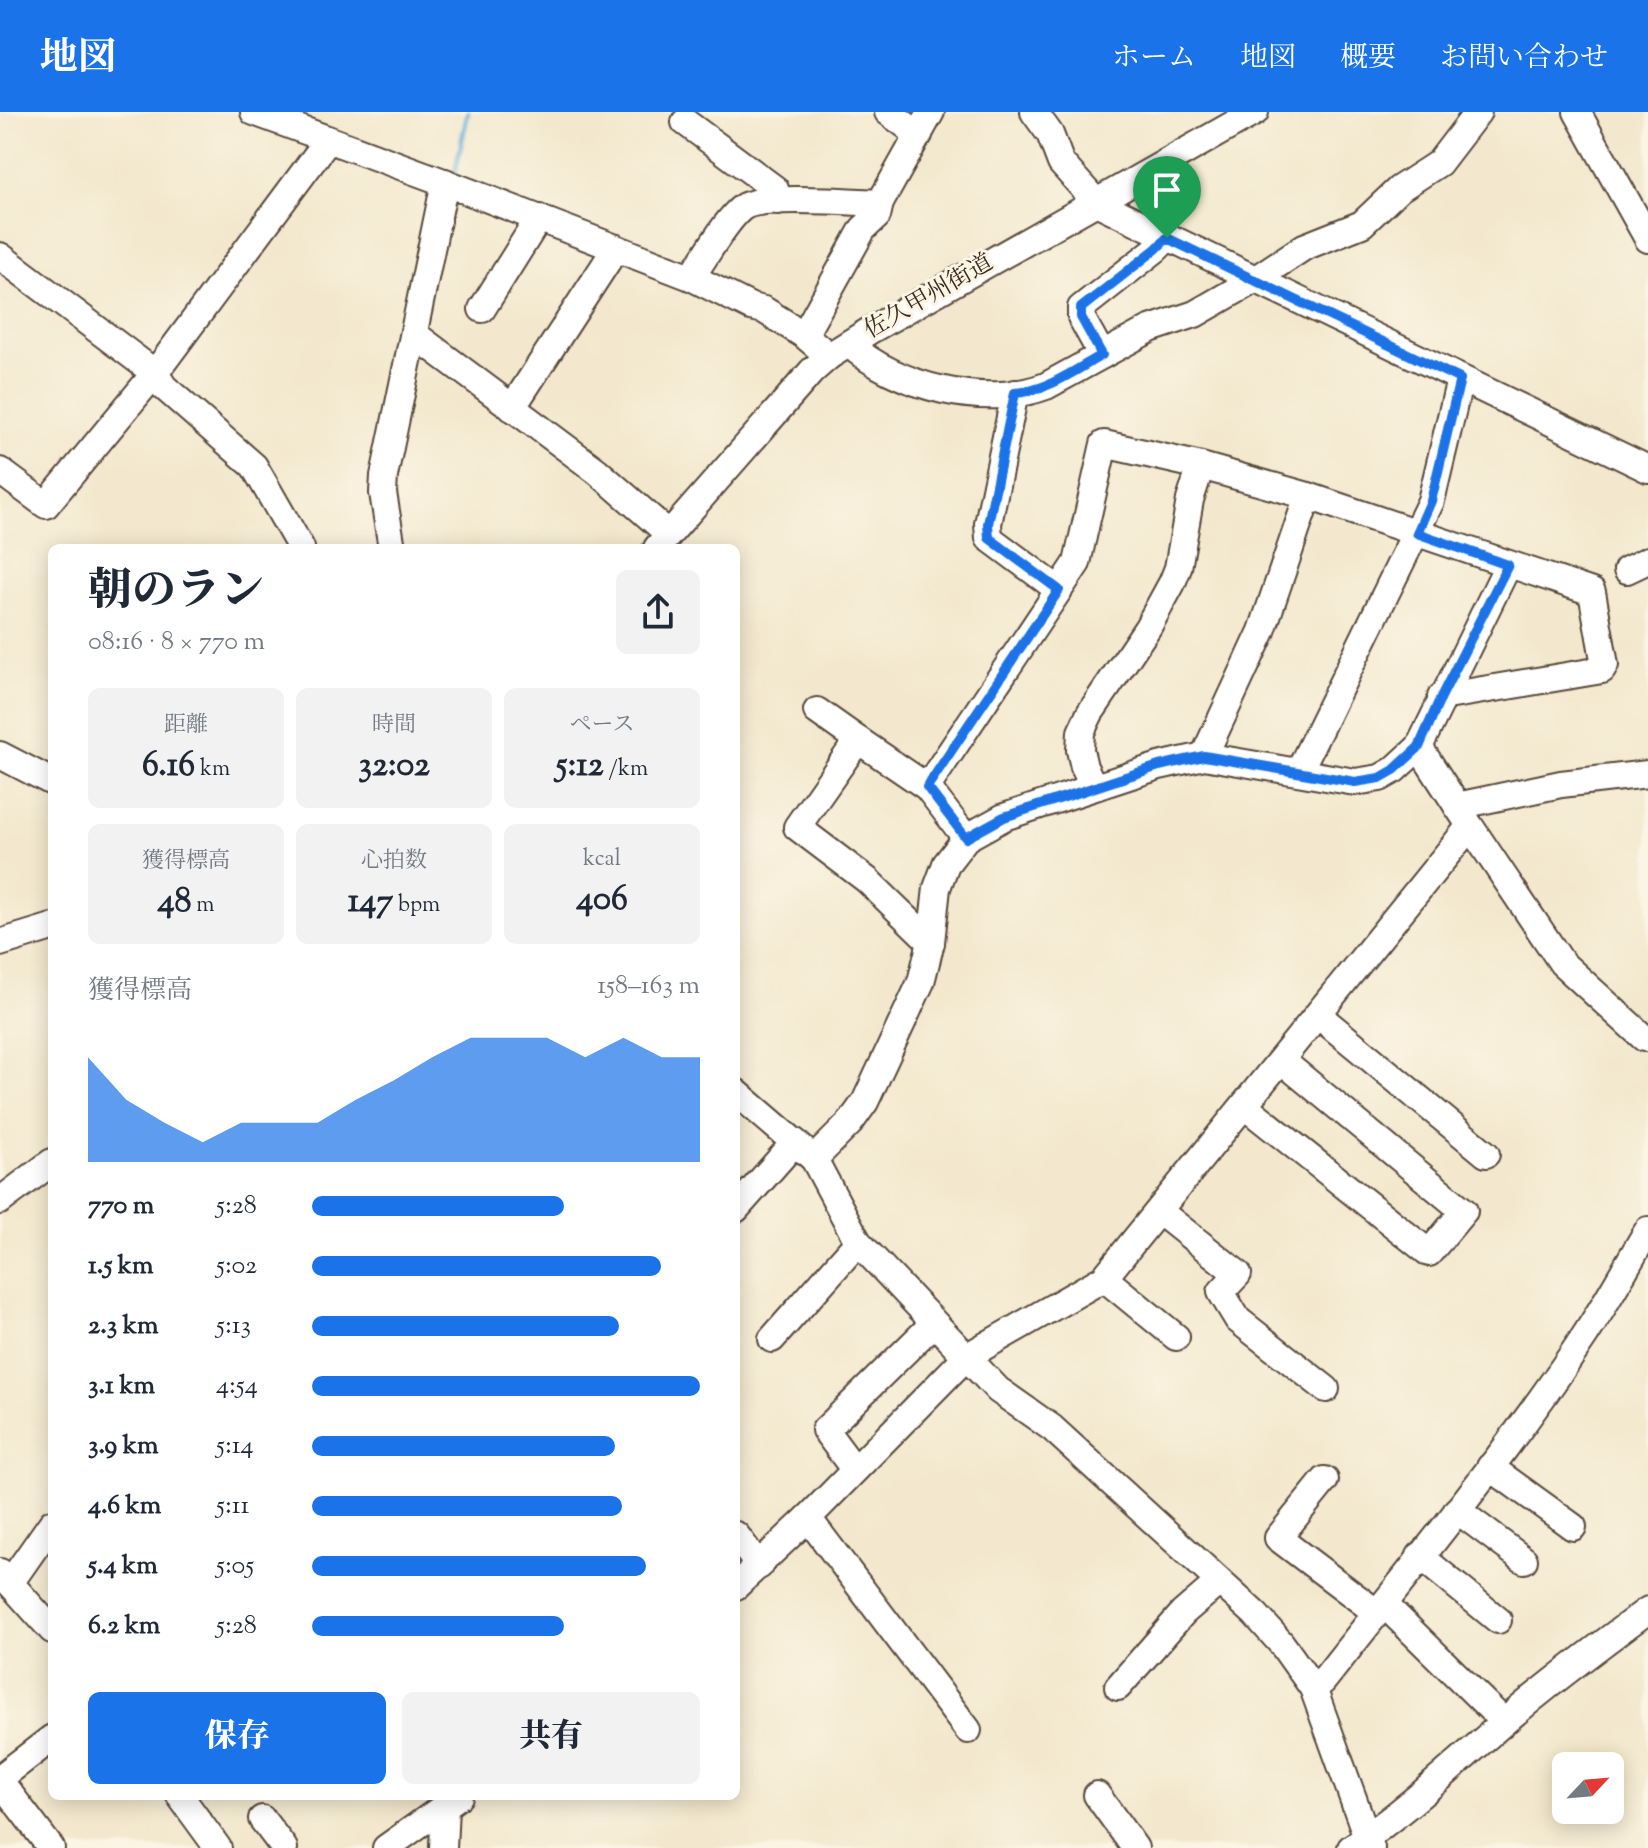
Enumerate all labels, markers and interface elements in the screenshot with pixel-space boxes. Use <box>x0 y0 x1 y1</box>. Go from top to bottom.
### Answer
text: 地図 <box>40 33 116 87</box>
text: ホーム <box>1112 39 1196 79</box>
text: 地図 <box>1240 39 1296 79</box>
text: 概要 <box>1340 39 1396 79</box>
text: お問い合わせ <box>1440 39 1608 79</box>
pin <box>1133 156 1201 238</box>
icon: arrive <box>1145 168 1189 212</box>
street label: 佐久甲州街道 <box>858 246 1000 348</box>
text: 朝のラン <box>88 562 264 625</box>
button: share <box>616 570 700 654</box>
text: 08:16 · 8 × 770 m <box>88 624 265 661</box>
text: 距離 <box>164 710 208 742</box>
text: 時間 <box>372 710 416 742</box>
text: ペース <box>570 710 634 742</box>
text: 6.16 <box>142 742 195 791</box>
text: 32:02 <box>358 742 430 791</box>
text: 5:12 <box>556 742 604 791</box>
text: km <box>195 754 230 786</box>
text: /km <box>604 754 648 786</box>
text: kcal <box>583 844 621 876</box>
text: 獲得標高 <box>142 846 230 878</box>
text: 心拍数 <box>361 846 427 878</box>
text: 406 <box>576 876 628 925</box>
text: 48 <box>157 878 192 927</box>
text: 147 <box>348 878 393 927</box>
text: m <box>192 890 215 922</box>
text: bpm <box>393 890 440 922</box>
text: 158–163 m <box>597 968 700 1005</box>
text: 獲得標高 <box>88 973 192 1010</box>
text: 770 m <box>88 1188 154 1225</box>
text: 5:28 <box>216 1188 257 1225</box>
text: 1.5 km <box>88 1248 154 1285</box>
text: 5:02 <box>216 1248 257 1285</box>
text: 2.3 km <box>88 1308 158 1345</box>
text: 5:13 <box>216 1308 251 1345</box>
text: 3.1 km <box>88 1368 155 1405</box>
text: 4:54 <box>216 1368 258 1405</box>
text: 3.9 km <box>88 1428 158 1465</box>
text: 5:14 <box>216 1428 254 1465</box>
text: 4.6 km <box>88 1488 161 1525</box>
text: 5:11 <box>216 1488 249 1525</box>
text: 5.4 km <box>88 1548 158 1585</box>
text: 5:05 <box>216 1548 254 1585</box>
text: 6.2 km <box>88 1608 160 1645</box>
text: 5:28 <box>216 1608 257 1645</box>
button: 保存 <box>88 1692 386 1784</box>
button: 共有 <box>402 1692 700 1784</box>
north arrow <box>1552 1752 1624 1824</box>
map controls <box>1552 1752 1624 1824</box>

